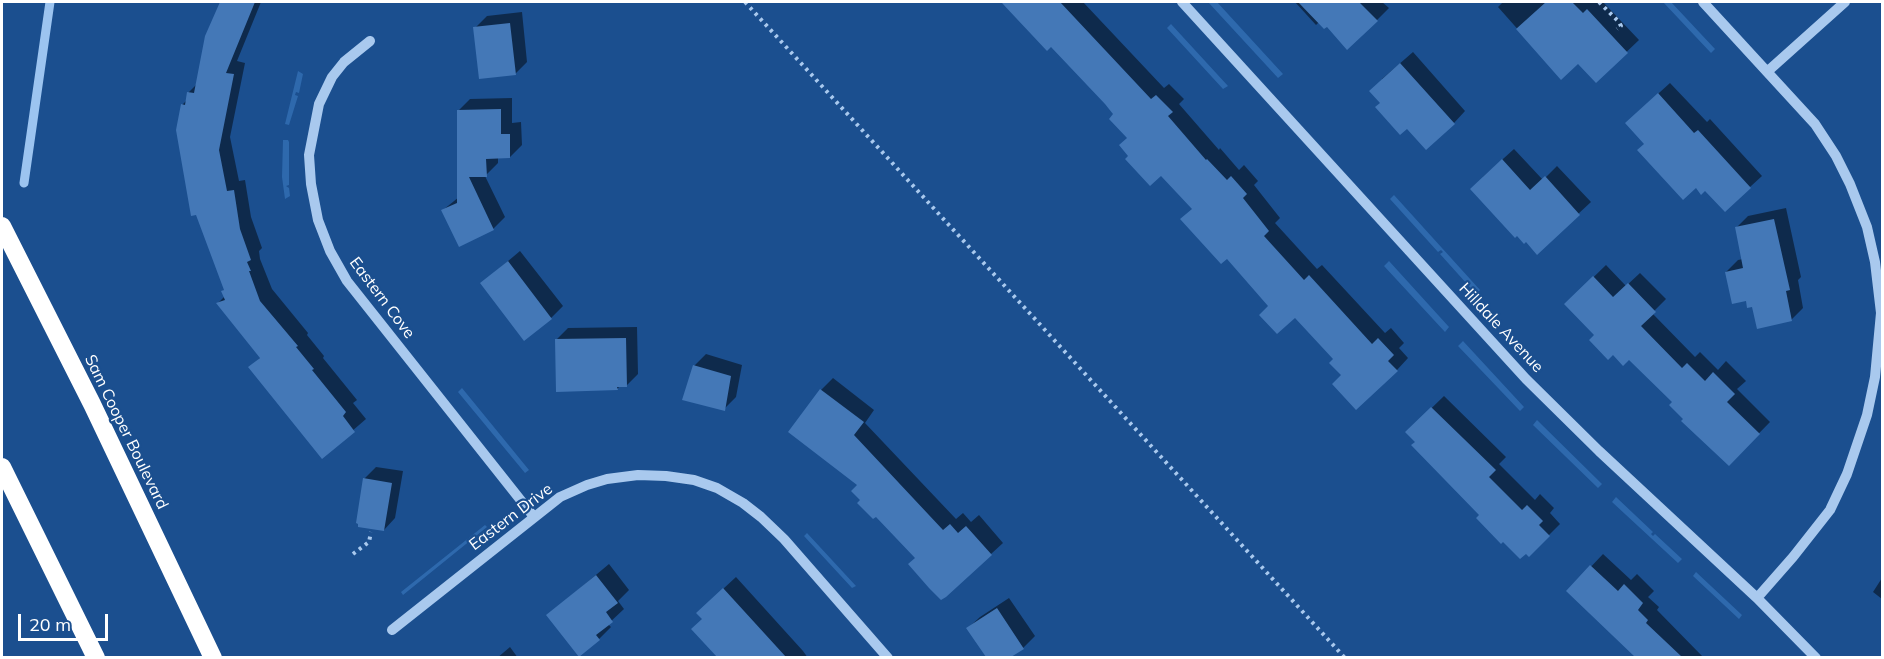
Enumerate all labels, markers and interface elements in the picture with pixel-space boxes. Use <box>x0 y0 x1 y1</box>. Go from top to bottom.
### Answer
street label: Eastern Cove <box>345 254 419 342</box>
street label: Hilldale Avenue <box>1455 279 1547 377</box>
street label: Sam Cooper Boulevard <box>80 352 172 512</box>
street label: Eastern Drive <box>466 480 556 554</box>
scale bar <box>21 602 111 640</box>
text: 20 m <box>29 613 71 636</box>

